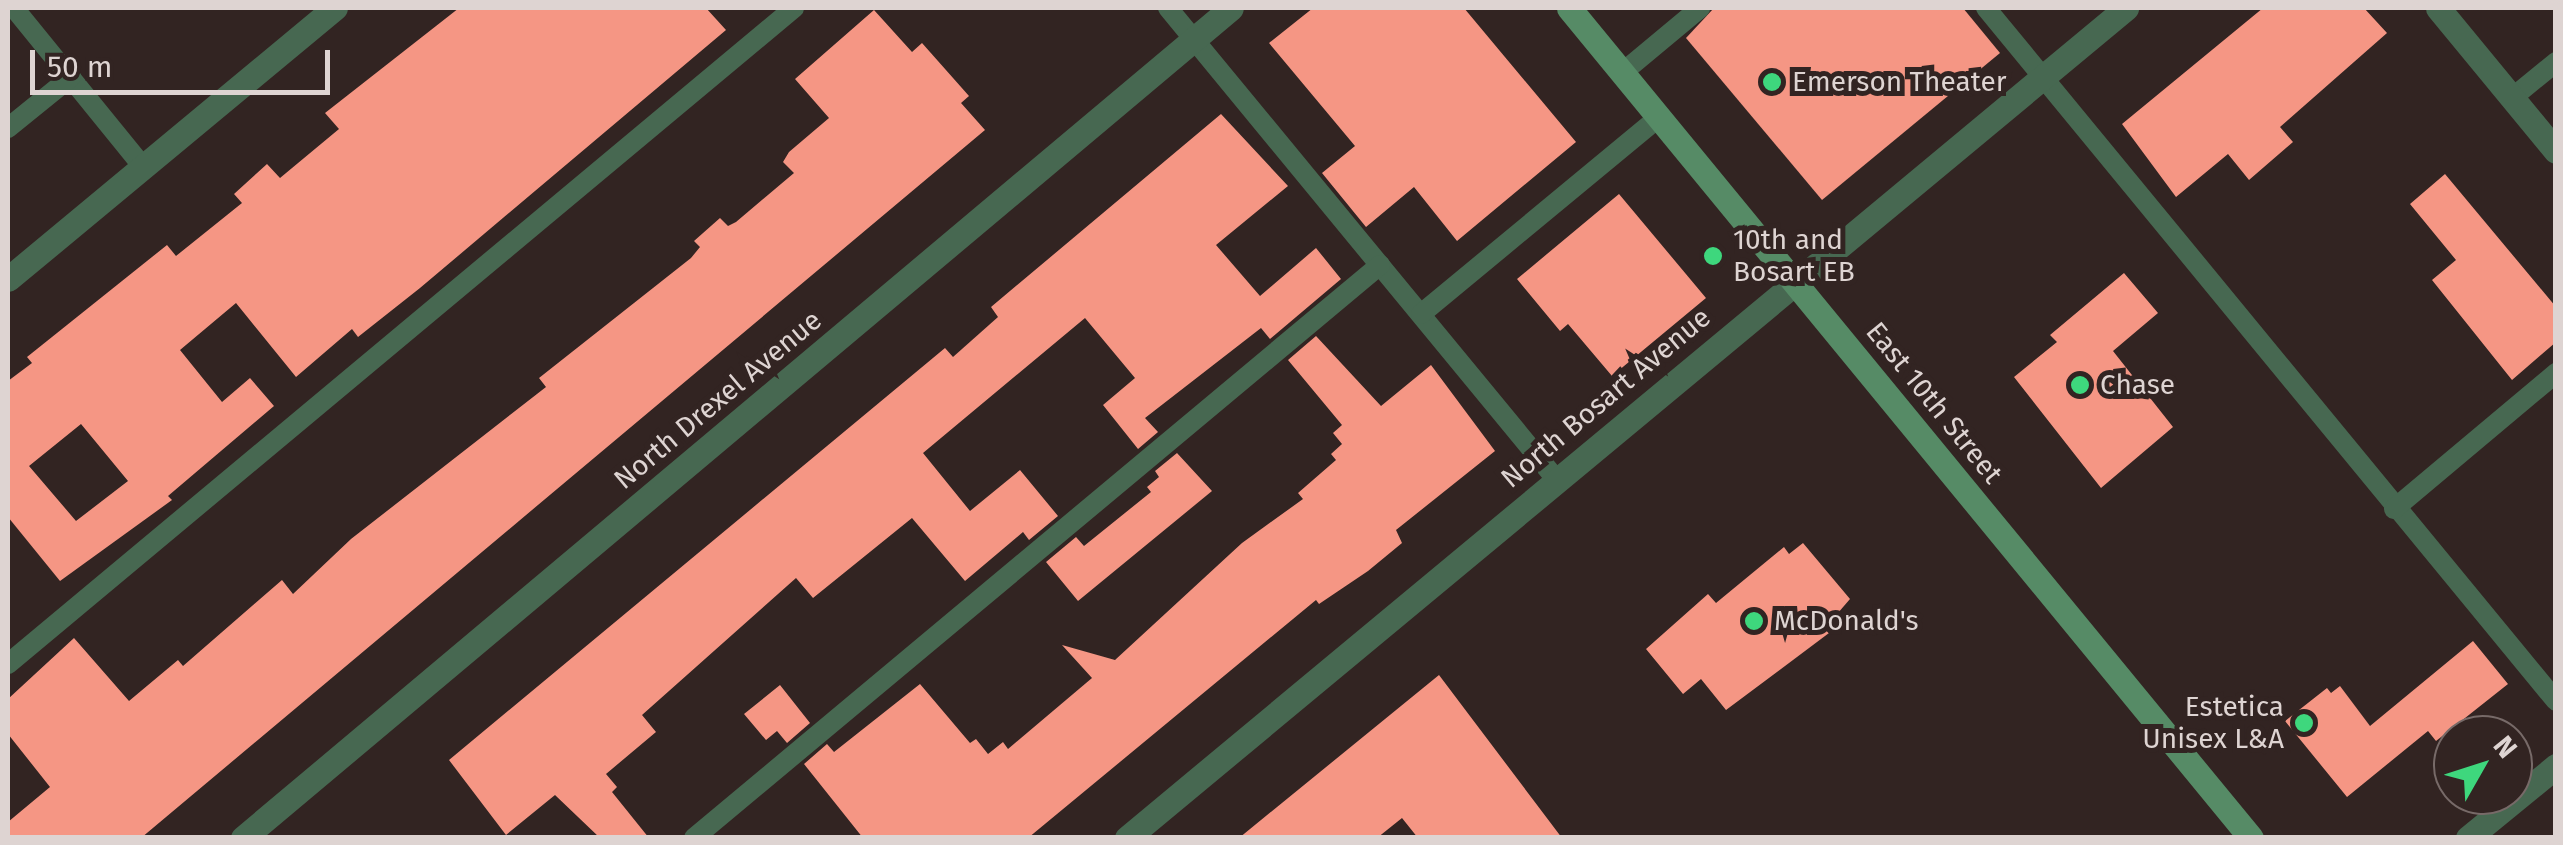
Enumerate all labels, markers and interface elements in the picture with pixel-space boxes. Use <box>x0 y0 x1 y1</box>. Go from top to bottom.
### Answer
scale bar <box>35 30 335 92</box>
text: 50 m <box>47 49 112 85</box>
place label: Emerson Theater <box>1792 65 2006 99</box>
marker: Emerson Theater <box>1761 71 1783 93</box>
place label: 10th and Bosart EB <box>1733 223 1855 289</box>
marker: 10th and Bosart EB <box>1702 245 1724 267</box>
street label: North Bosart Avenue <box>1495 301 1717 495</box>
street label: North Drexel Avenue <box>607 303 829 497</box>
street label: East 10th Street <box>1859 316 2009 490</box>
place label: Chase <box>2100 368 2175 402</box>
marker: Chase <box>2069 374 2091 396</box>
place label: McDonald's <box>1774 604 1919 638</box>
marker: McDonald's <box>1743 610 1765 632</box>
place label: Estetica Unisex L&A <box>2142 690 2284 756</box>
marker: Estetica Unisex L&A <box>2293 712 2315 734</box>
north arrow <box>2433 715 2533 815</box>
text: N <box>2486 729 2524 765</box>

